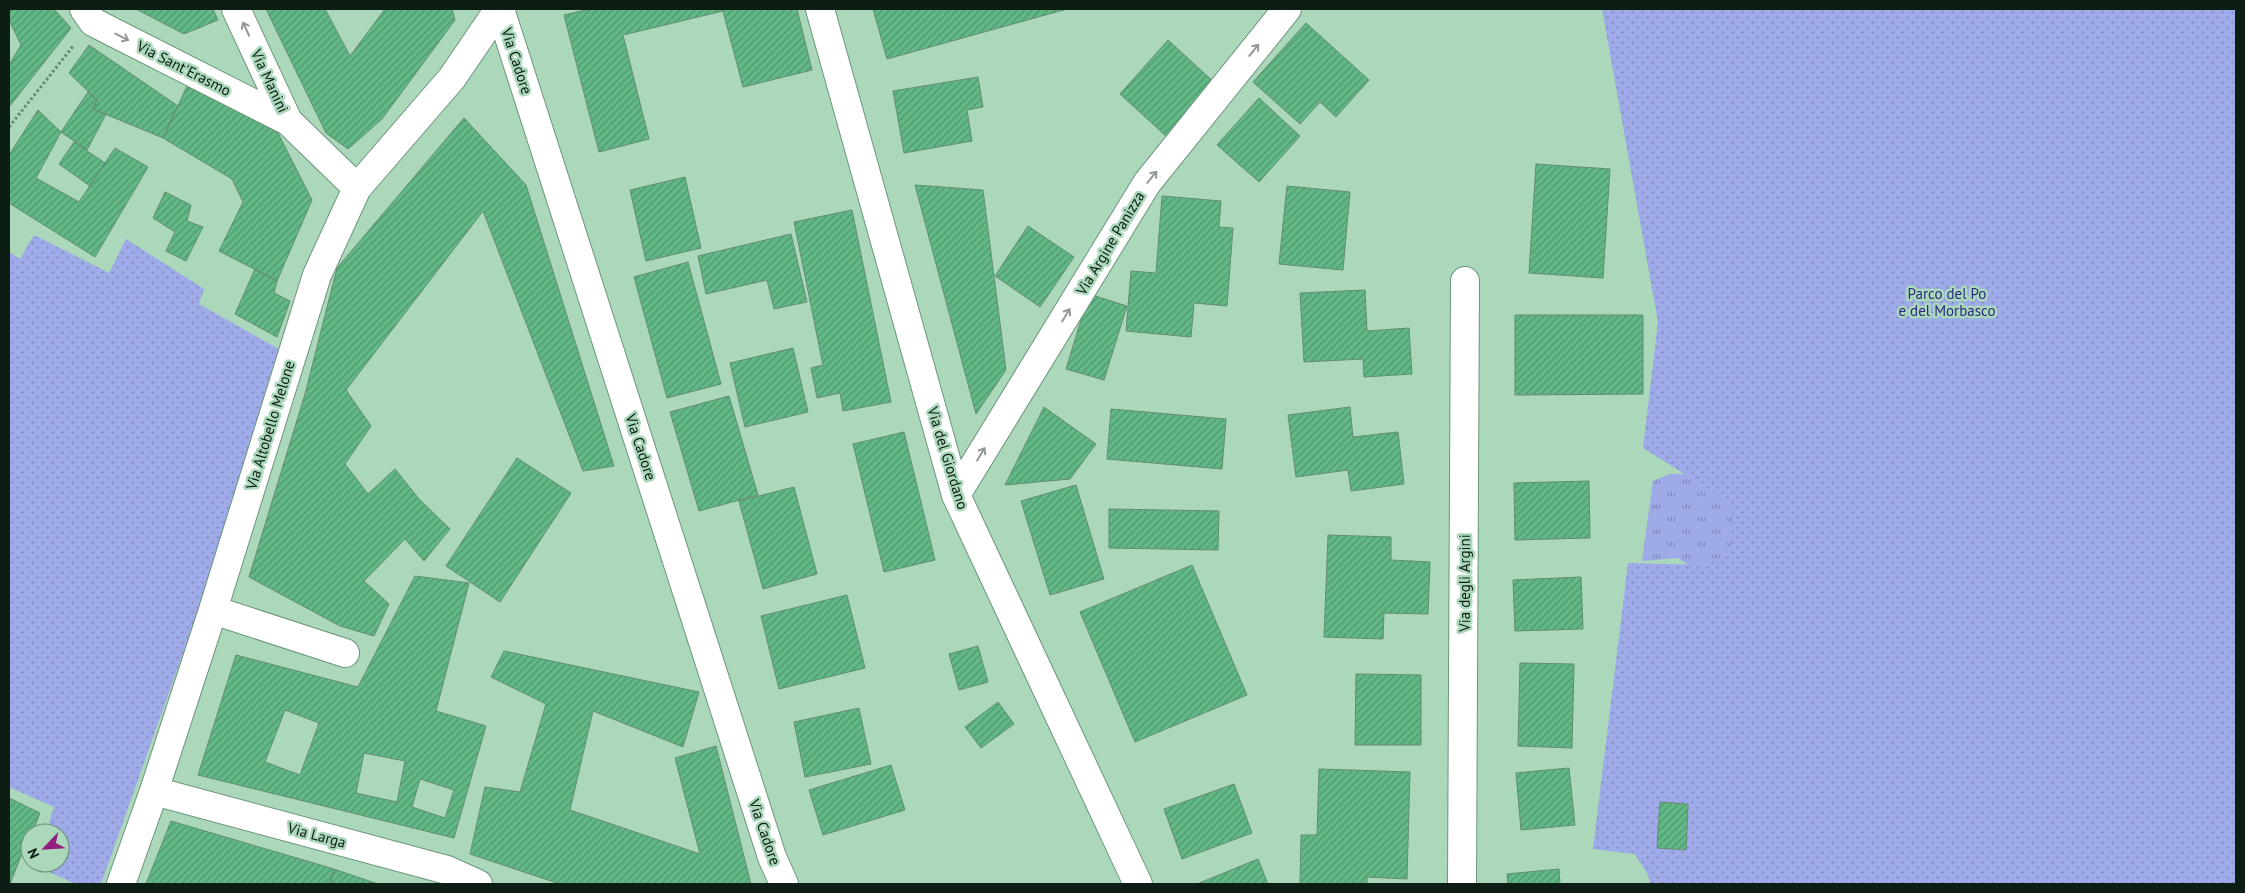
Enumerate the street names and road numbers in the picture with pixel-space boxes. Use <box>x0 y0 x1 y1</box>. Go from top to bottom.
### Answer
street label: Via Cadore <box>497 25 537 97</box>
street label: Via Sant'Erasmo <box>133 36 234 100</box>
street label: Via Manini <box>247 45 293 116</box>
street label: Via Argine Panizza <box>1071 188 1148 299</box>
street label: Via Altobello Melone <box>241 358 299 493</box>
street label: Via del Giordano <box>923 404 973 512</box>
street label: Via Cadore <box>621 411 661 483</box>
street label: Via degli Argini <box>1455 534 1474 633</box>
street label: Via Cadore <box>745 796 785 868</box>
street label: Via Larga <box>285 818 348 852</box>

